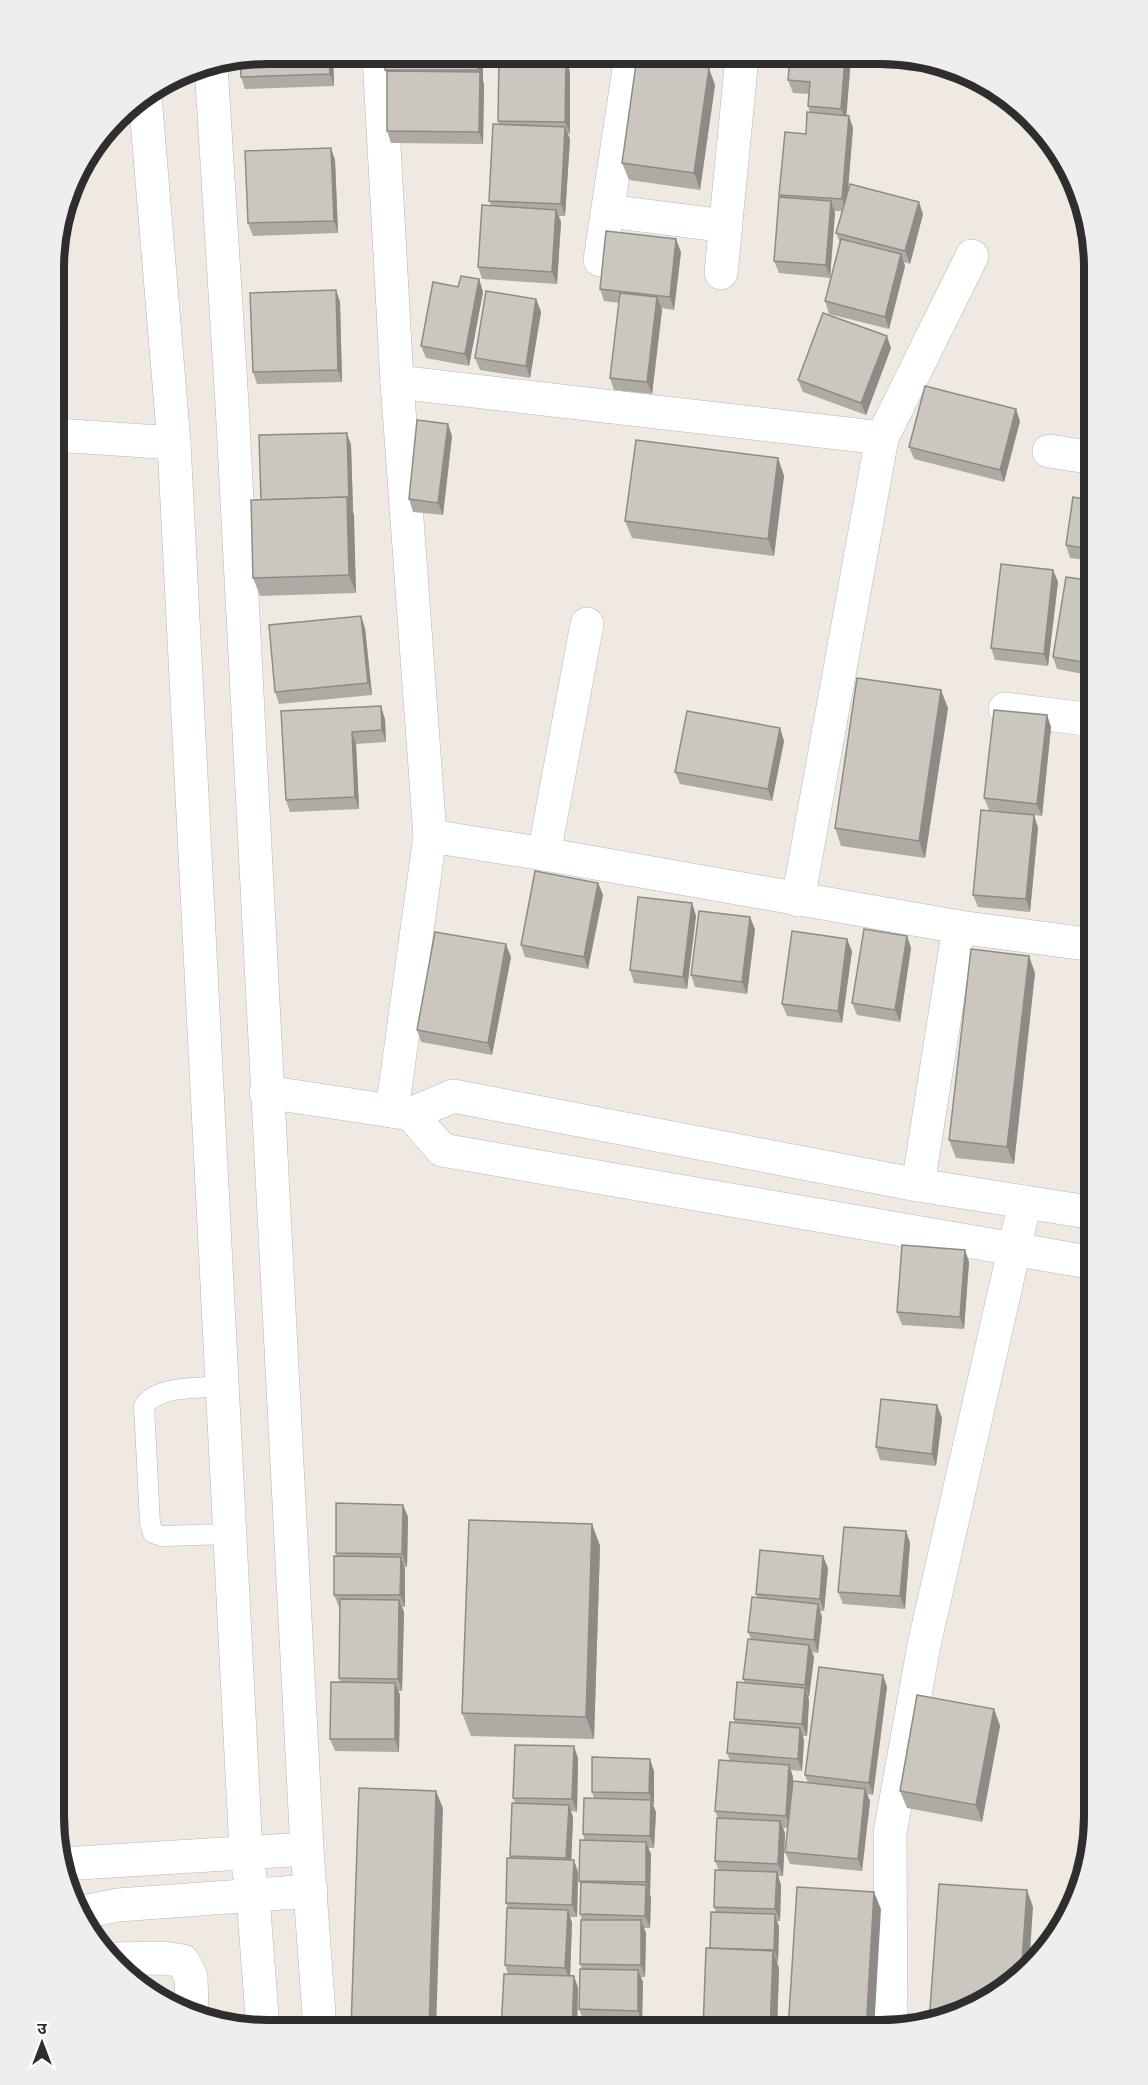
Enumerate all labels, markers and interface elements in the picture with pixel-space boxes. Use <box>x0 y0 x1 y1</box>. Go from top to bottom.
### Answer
north arrow <box>12 2013 72 2073</box>
text: उ <box>37 2019 47 2037</box>

